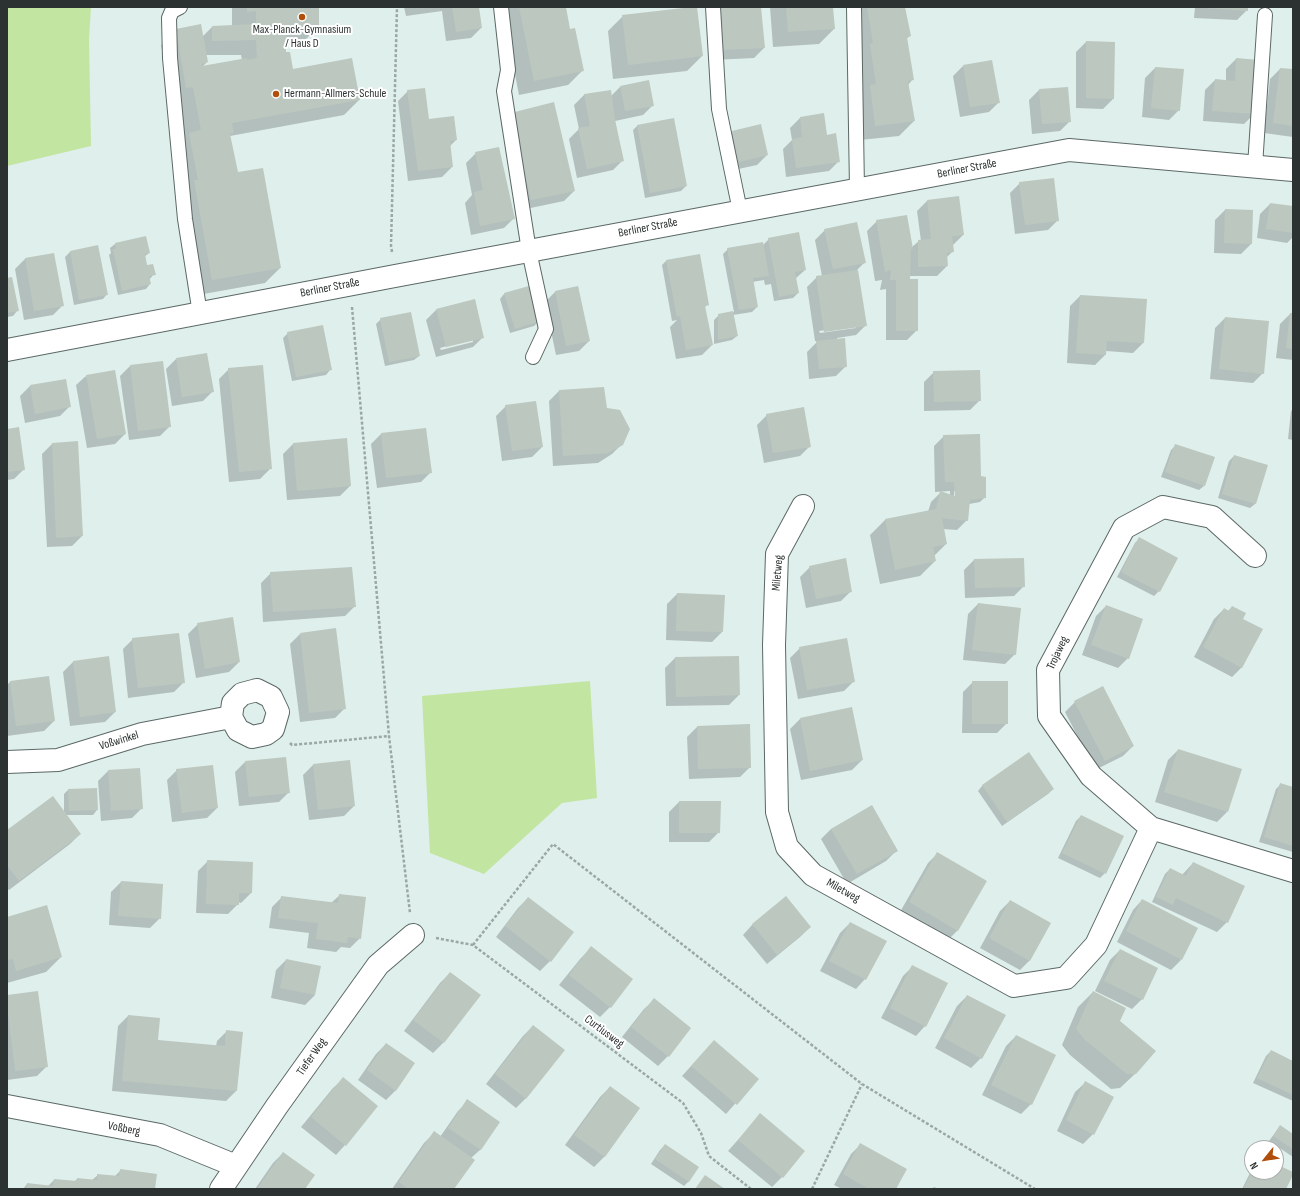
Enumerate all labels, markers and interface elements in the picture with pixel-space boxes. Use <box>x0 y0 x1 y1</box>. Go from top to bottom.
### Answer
marker: Max-Planck-Gymnasium / Haus D <box>297 12 307 22</box>
place label: Max-Planck-Gymnasium / Haus D <box>253 23 351 51</box>
place label: Hermann-Allmers-Schule <box>284 87 386 101</box>
marker: Hermann-Allmers-Schule <box>271 89 281 99</box>
street label: Berliner Straße <box>936 156 998 182</box>
street label: Berliner Straße <box>617 215 679 241</box>
street label: Berliner Straße <box>299 275 361 301</box>
street label: Miletweg <box>769 554 787 592</box>
street label: Trojaweg <box>1044 634 1072 672</box>
street label: Voßwinkel <box>98 728 140 754</box>
street label: Miletweg <box>824 876 862 906</box>
street label: Curtiusweg <box>581 1012 627 1052</box>
street label: Tiefer Weg <box>294 1035 330 1079</box>
street label: Voßberg <box>107 1119 141 1139</box>
north arrow <box>1244 1140 1284 1180</box>
text: N <box>1247 1160 1261 1172</box>

